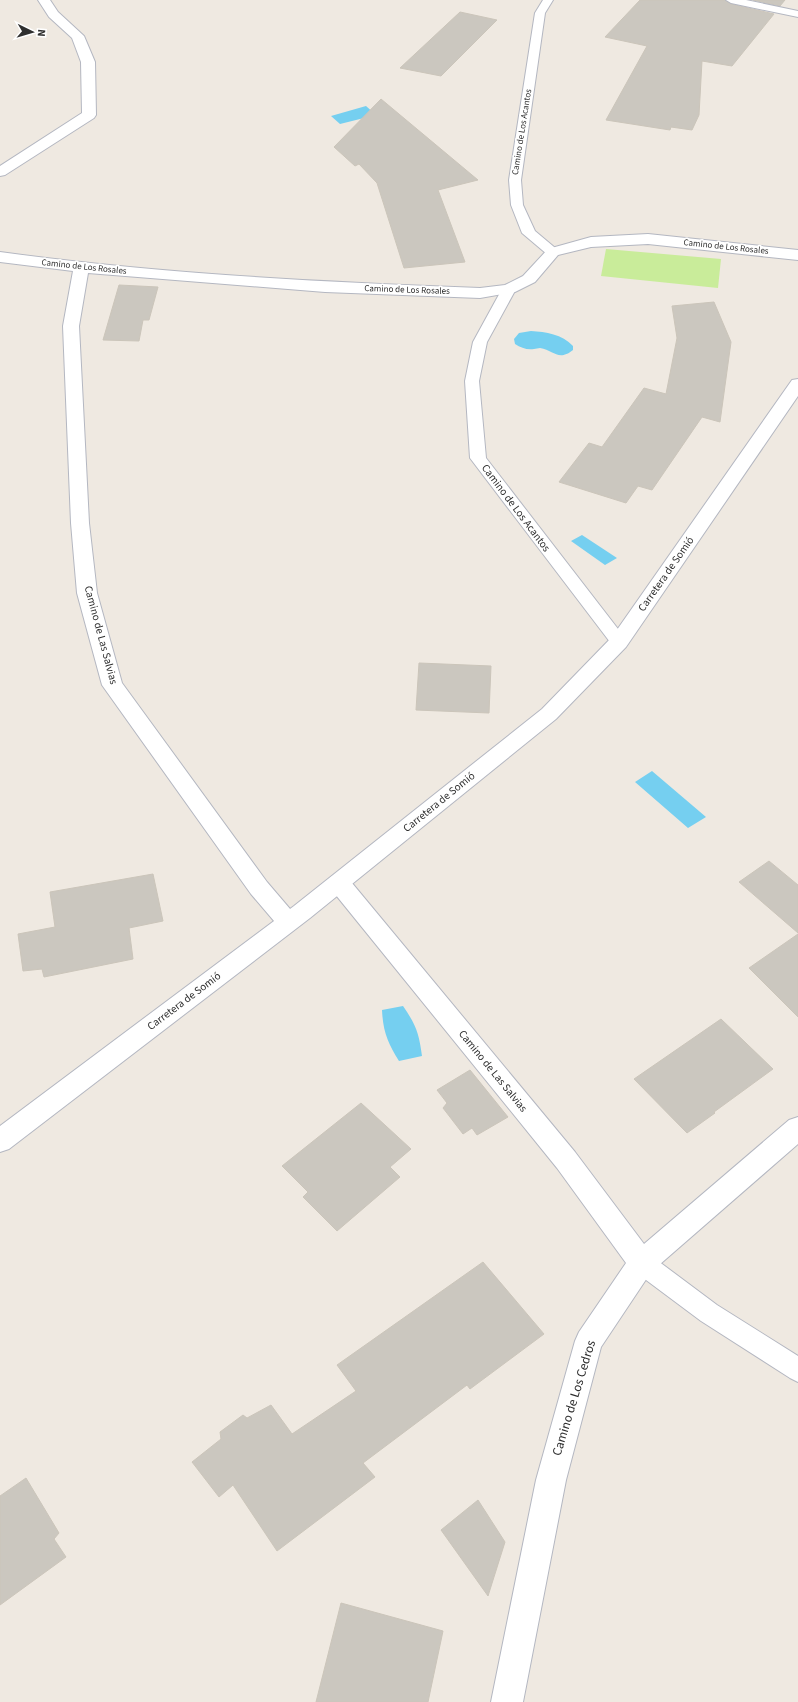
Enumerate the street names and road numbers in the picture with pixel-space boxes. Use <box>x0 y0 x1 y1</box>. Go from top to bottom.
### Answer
street label: Camino de Los Acantos <box>509 88 535 176</box>
street label: Camino de Los Rosales <box>683 236 769 258</box>
street label: Camino de Los Rosales <box>41 256 127 278</box>
street label: Camino de Los Rosales <box>364 282 450 298</box>
street label: Camino de Los Acantos <box>478 461 554 555</box>
street label: Carretera de Somió <box>635 533 698 615</box>
street label: Camino de Las Salvias <box>81 584 121 686</box>
street label: Carretera de Somió <box>400 768 478 836</box>
street label: Carretera de Somió <box>144 968 224 1034</box>
street label: Camino de Las Salvias <box>455 1027 531 1115</box>
street label: Camino de Los Cedros <box>548 1337 600 1458</box>

